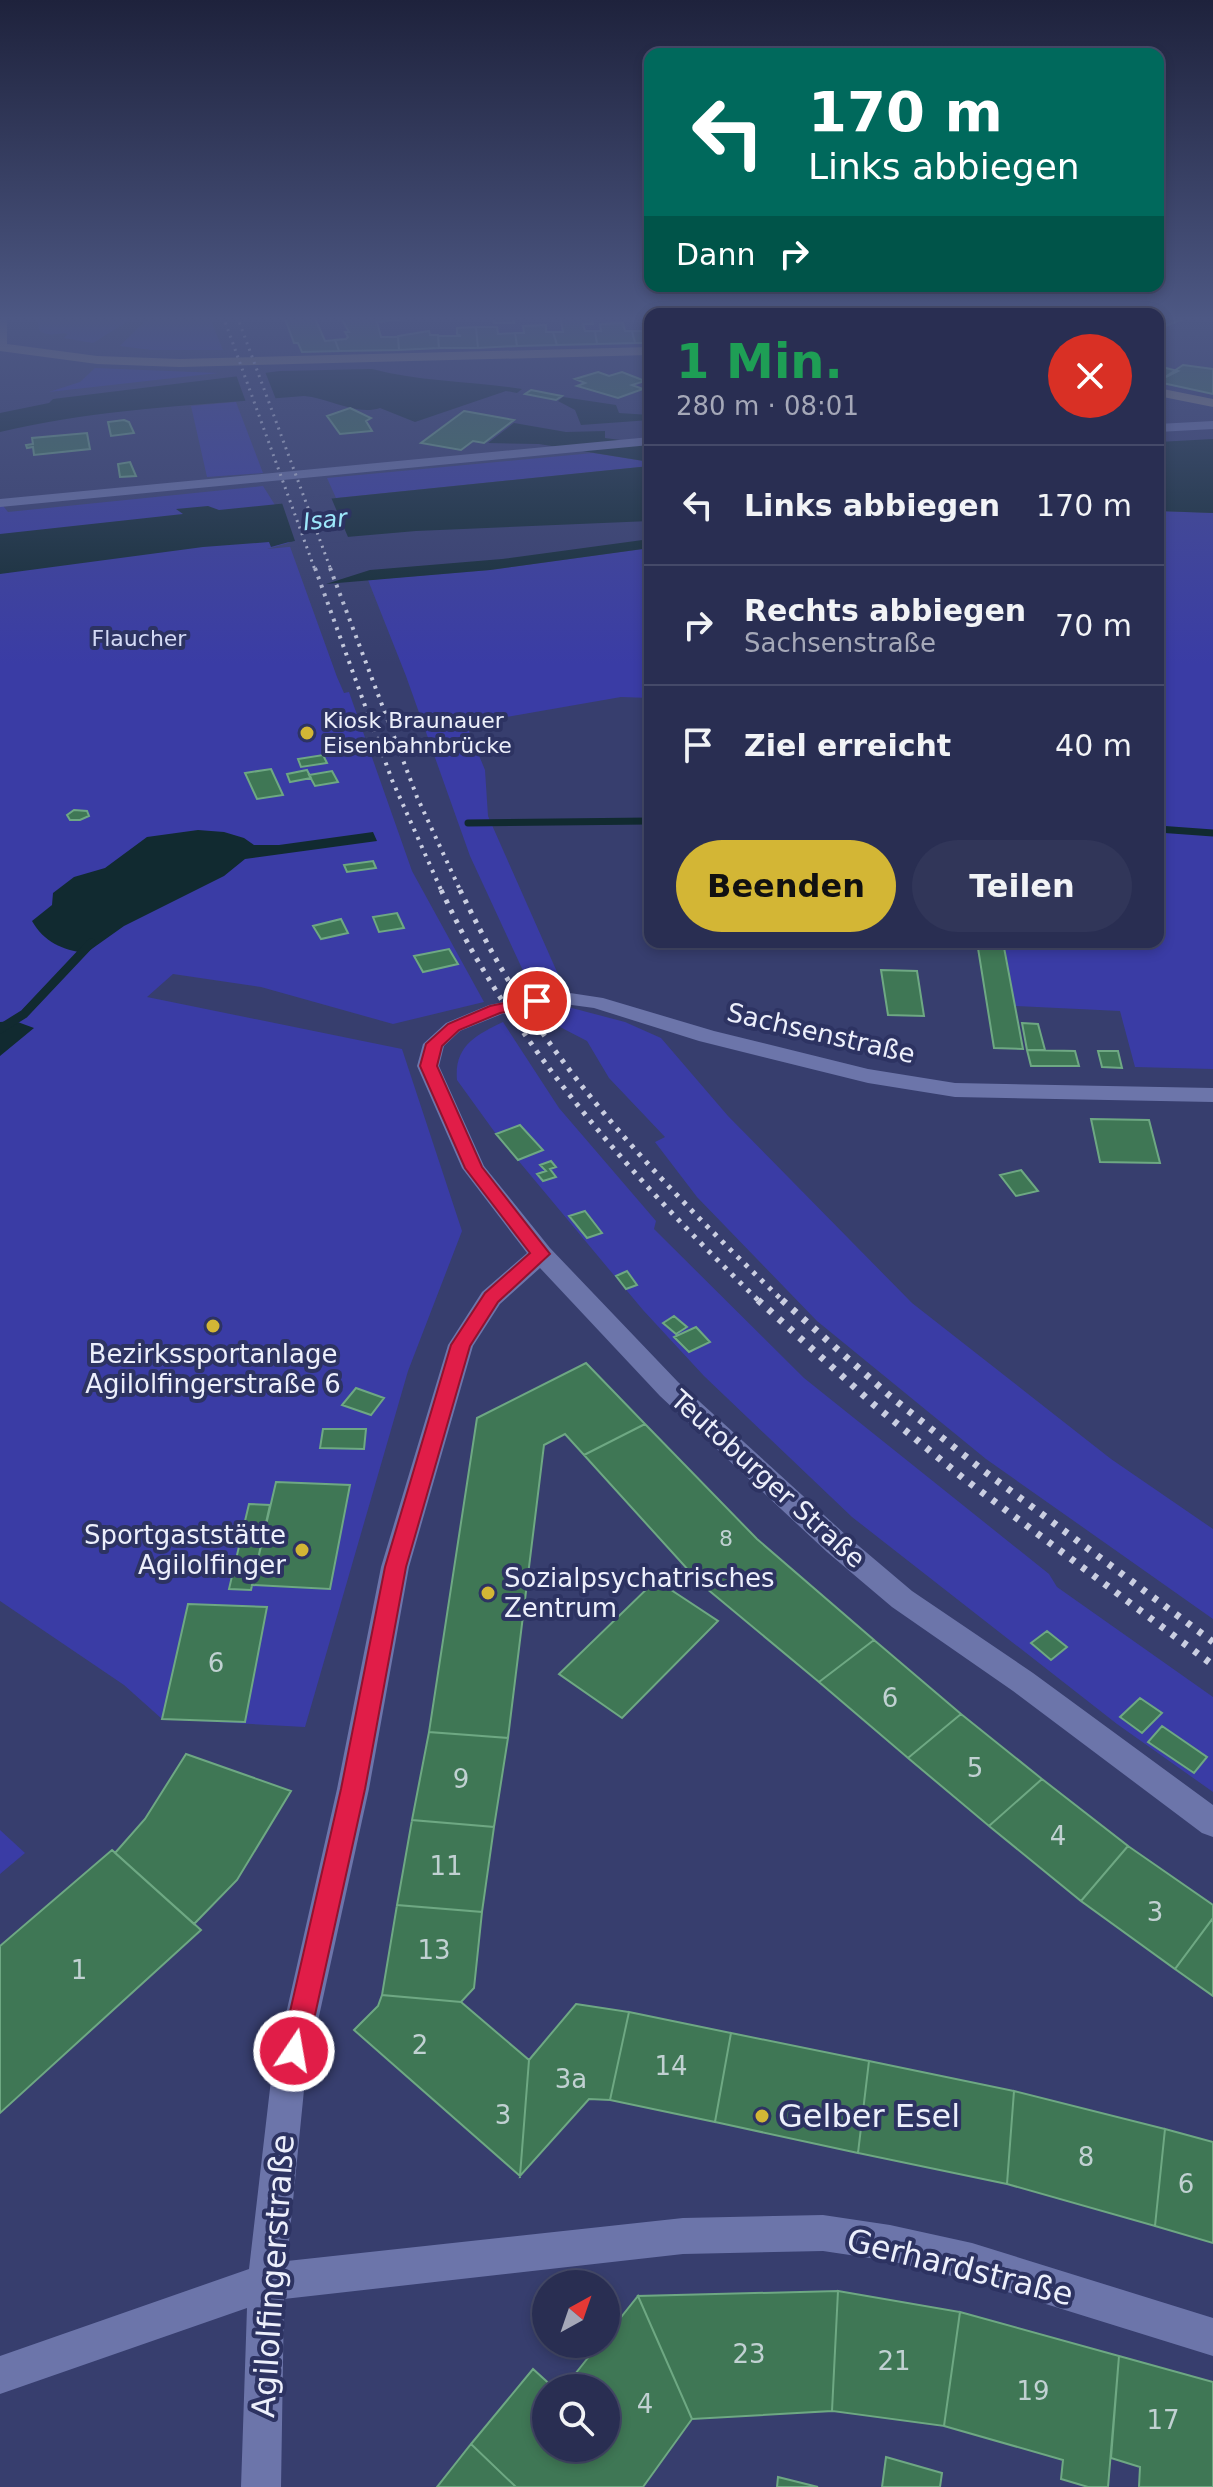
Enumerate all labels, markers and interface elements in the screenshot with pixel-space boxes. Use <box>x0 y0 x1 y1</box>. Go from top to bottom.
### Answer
text: 170 m <box>808 79 1003 144</box>
icon: left <box>676 80 780 184</box>
text: Links abbiegen <box>808 146 1080 187</box>
icon: right <box>772 232 816 276</box>
text: Dann <box>676 237 756 272</box>
text: 1 Min. <box>676 333 843 389</box>
button: close <box>1048 334 1132 418</box>
text: 280 m · 08:01 <box>676 391 859 421</box>
icon: left <box>676 483 720 527</box>
text: Links abbiegen <box>744 488 1000 523</box>
text: 170 m <box>1036 488 1132 523</box>
water label: Isar <box>302 504 351 536</box>
text: Rechts abbiegen <box>744 593 1026 628</box>
icon: right <box>676 603 720 647</box>
text: 70 m <box>1055 608 1132 643</box>
park label: Flaucher <box>92 626 187 651</box>
text: Sachsenstraße <box>744 628 936 658</box>
place label: Kiosk Braunauer Eisenbahnbrücke <box>323 708 512 758</box>
icon: arrive <box>676 723 720 767</box>
marker: Kiosk Braunauer Eisenbahnbrücke <box>298 724 316 742</box>
text: Ziel erreicht <box>744 728 951 763</box>
text: 40 m <box>1055 728 1132 763</box>
button: Beenden <box>676 840 896 932</box>
button: Teilen <box>912 840 1132 932</box>
pin <box>503 967 571 1035</box>
icon: arrive <box>515 979 559 1023</box>
street label: Sachsenstraße <box>724 997 918 1069</box>
marker: Bezirkssportanlage Agilolfingerstraße 6 <box>204 1317 222 1335</box>
place label: Bezirkssportanlage Agilolfingerstraße 6 <box>85 1339 341 1399</box>
street label: Teutoburger Straße <box>664 1383 871 1574</box>
place label: Sportgaststätte Agilolfinger <box>84 1520 286 1580</box>
house number: 8 <box>719 1526 733 1551</box>
marker: Sportgaststätte Agilolfinger <box>293 1541 311 1559</box>
place label: Sozialpsychatrisches Zentrum <box>504 1563 775 1623</box>
marker: Sozialpsychatrisches Zentrum <box>479 1584 497 1602</box>
house number: 6 <box>208 1648 224 1678</box>
house number: 6 <box>882 1683 898 1713</box>
house number: 5 <box>967 1753 983 1783</box>
house number: 9 <box>453 1764 469 1794</box>
house number: 4 <box>1050 1821 1066 1851</box>
house number: 11 <box>429 1851 463 1881</box>
house number: 3 <box>1147 1897 1163 1927</box>
house number: 13 <box>417 1935 451 1965</box>
house number: 1 <box>71 1955 87 1985</box>
position arrow <box>252 2009 336 2093</box>
house number: 2 <box>412 2030 428 2060</box>
house number: 14 <box>654 2051 688 2081</box>
house number: 3a <box>555 2064 587 2094</box>
place label: Gelber Esel <box>778 2097 960 2135</box>
house number: 3 <box>495 2100 511 2130</box>
marker: Gelber Esel <box>753 2107 771 2125</box>
street label: Agilolfingerstraße <box>244 2133 302 2419</box>
house number: 8 <box>1078 2142 1094 2172</box>
house number: 6 <box>1178 2169 1194 2199</box>
street label: Gerhardstraße <box>843 2221 1077 2313</box>
north arrow <box>532 2270 620 2358</box>
map controls <box>532 2270 620 2462</box>
house number: 23 <box>732 2339 766 2369</box>
house number: 21 <box>877 2346 911 2376</box>
button: search <box>532 2374 620 2462</box>
house number: 19 <box>1016 2376 1050 2406</box>
house number: 4 <box>637 2389 653 2419</box>
house number: 17 <box>1146 2405 1180 2435</box>

